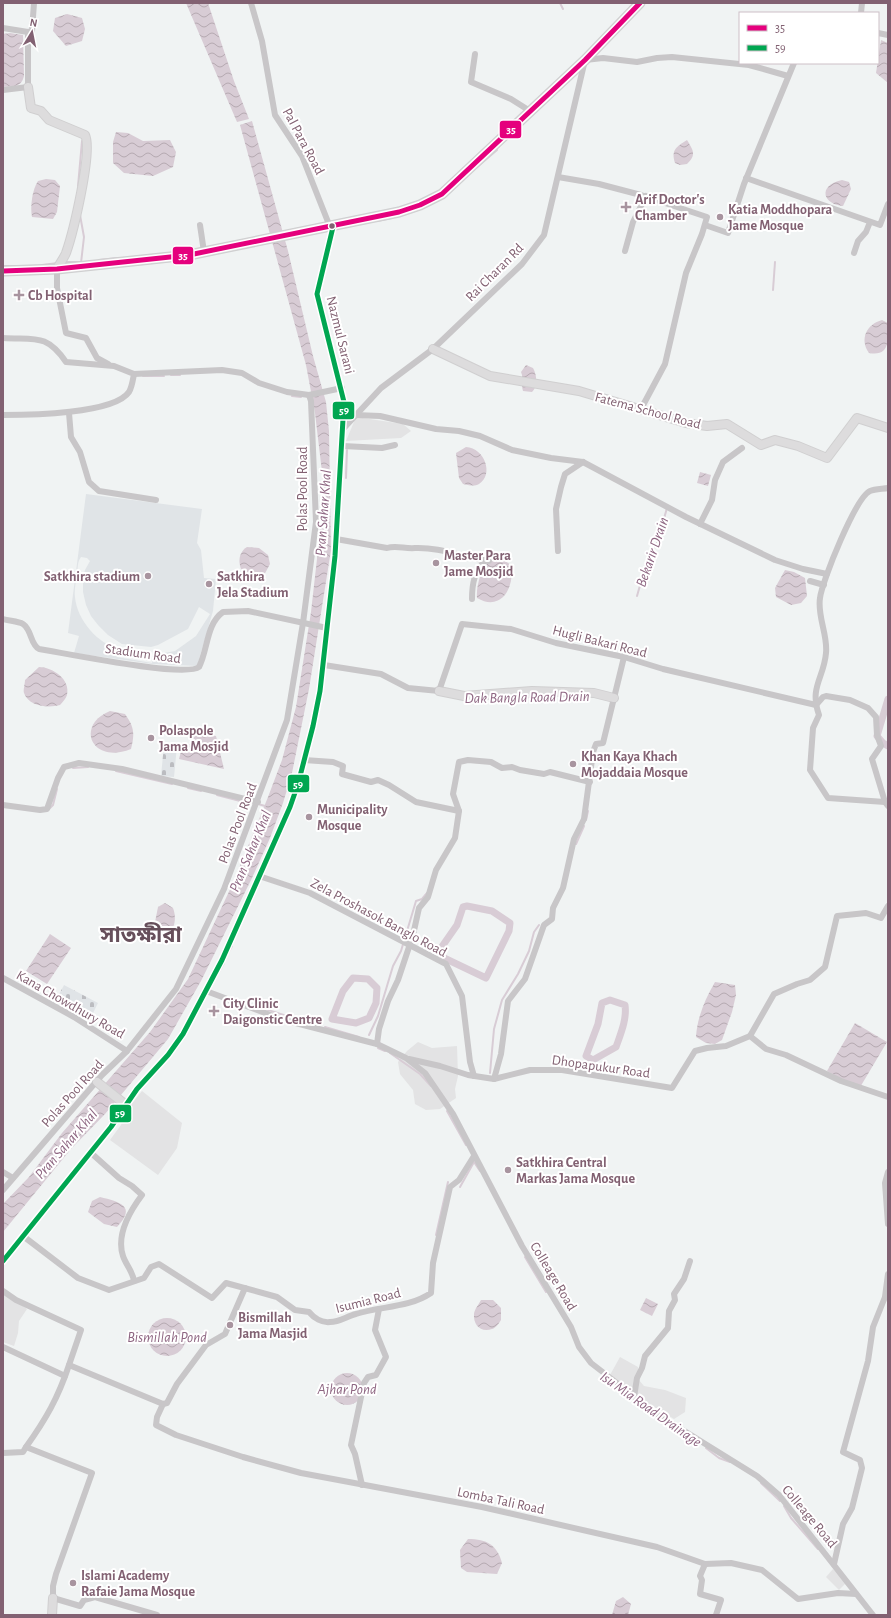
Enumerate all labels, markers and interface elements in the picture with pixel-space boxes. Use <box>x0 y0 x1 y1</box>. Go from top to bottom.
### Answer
north arrow <box>12 12 52 52</box>
legend <box>739 12 879 64</box>
text: N <box>29 17 38 29</box>
text: 35 <box>775 22 785 34</box>
text: 59 <box>775 42 786 54</box>
street label: Pal Para Road <box>280 106 327 177</box>
line badge: 35 <box>499 120 522 139</box>
text: 35 <box>506 124 516 135</box>
place label: Arif Doctor's Chamber <box>635 193 705 223</box>
marker: Arif Doctor's Chamber <box>620 201 632 213</box>
place label: Katia Moddhopara Jame Mosque <box>728 203 833 233</box>
marker: Katia Moddhopara Jame Mosque <box>715 212 725 222</box>
unlabelled marker <box>327 221 337 231</box>
street label: Rai Charan Rd <box>463 241 526 304</box>
line badge: 35 <box>172 246 194 265</box>
text: 35 <box>178 250 188 261</box>
marker: Cb Hospital <box>13 289 25 301</box>
place label: Cb Hospital <box>28 289 93 303</box>
street label: Nazmul Sarani <box>324 295 356 376</box>
street label: Fatema School Road <box>593 390 702 432</box>
line badge: 59 <box>332 401 355 420</box>
text: 59 <box>339 405 349 416</box>
street label: Polas Pool Road <box>296 446 310 532</box>
water label: Pran Sahar Khal <box>313 469 334 557</box>
water label: Bekarir Drain <box>634 515 671 589</box>
place label: Master Para Jame Mosjid <box>444 549 514 579</box>
marker: Master Para Jame Mosjid <box>431 558 441 568</box>
place label: Satkhira stadium <box>44 570 140 584</box>
place label: Satkhira Jela Stadium <box>217 570 288 600</box>
marker: Satkhira stadium <box>143 571 153 581</box>
marker: Satkhira Jela Stadium <box>204 579 214 589</box>
street label: Hugli Bakari Road <box>551 623 649 661</box>
street label: Stadium Road <box>104 642 182 666</box>
water label: Dak Bangla Road Drain <box>464 689 590 706</box>
place label: Polaspole Jama Mosjid <box>159 724 229 754</box>
marker: Polaspole Jama Mosjid <box>146 733 156 743</box>
place label: Khan Kaya Khach Mojaddaia Mosque <box>581 750 688 780</box>
marker: Khan Kaya Khach Mojaddaia Mosque <box>568 759 578 769</box>
line badge: 59 <box>287 774 310 793</box>
text: 59 <box>293 779 303 790</box>
street label: Polas Pool Road <box>216 781 260 866</box>
place label: Municipality Mosque <box>317 803 388 833</box>
water label: Pran Sahar Khal <box>227 808 274 894</box>
marker: Municipality Mosque <box>304 812 314 822</box>
street label: Zela Proshasok Banglo Road <box>308 876 449 960</box>
district label: সাতক্ষীরা <box>99 922 182 946</box>
street label: Kana Chowdhury Road <box>14 968 127 1042</box>
place label: City Clinic Daigonstic Centre <box>223 997 323 1027</box>
marker: City Clinic Daigonstic Centre <box>208 1005 220 1017</box>
street label: Dhopapukur Road <box>551 1053 651 1081</box>
street label: Polas Pool Road <box>39 1057 106 1130</box>
line badge: 59 <box>109 1104 132 1123</box>
water label: Pran Sahar Khal <box>32 1106 101 1182</box>
text: 59 <box>115 1108 125 1119</box>
place label: Satkhira Central Markas Jama Mosque <box>516 1156 635 1186</box>
marker: Satkhira Central Markas Jama Mosque <box>503 1165 513 1175</box>
street label: Colleage Road <box>527 1240 579 1313</box>
street label: Isumia Road <box>334 1286 402 1316</box>
place label: Bismillah Jama Masjid <box>238 1311 308 1341</box>
marker: Bismillah Jama Masjid <box>225 1320 235 1330</box>
water label: Bismillah Pond <box>127 1330 207 1345</box>
water label: Isu Mia Road Drainage <box>597 1369 704 1450</box>
water label: Ajhar Pond <box>316 1382 377 1397</box>
street label: Colleage Road <box>779 1483 839 1551</box>
street label: Lomba Tali Road <box>456 1485 546 1517</box>
place label: Islami Academy Rafaie Jama Mosque <box>81 1569 195 1599</box>
marker: Islami Academy Rafaie Jama Mosque <box>68 1578 78 1588</box>

